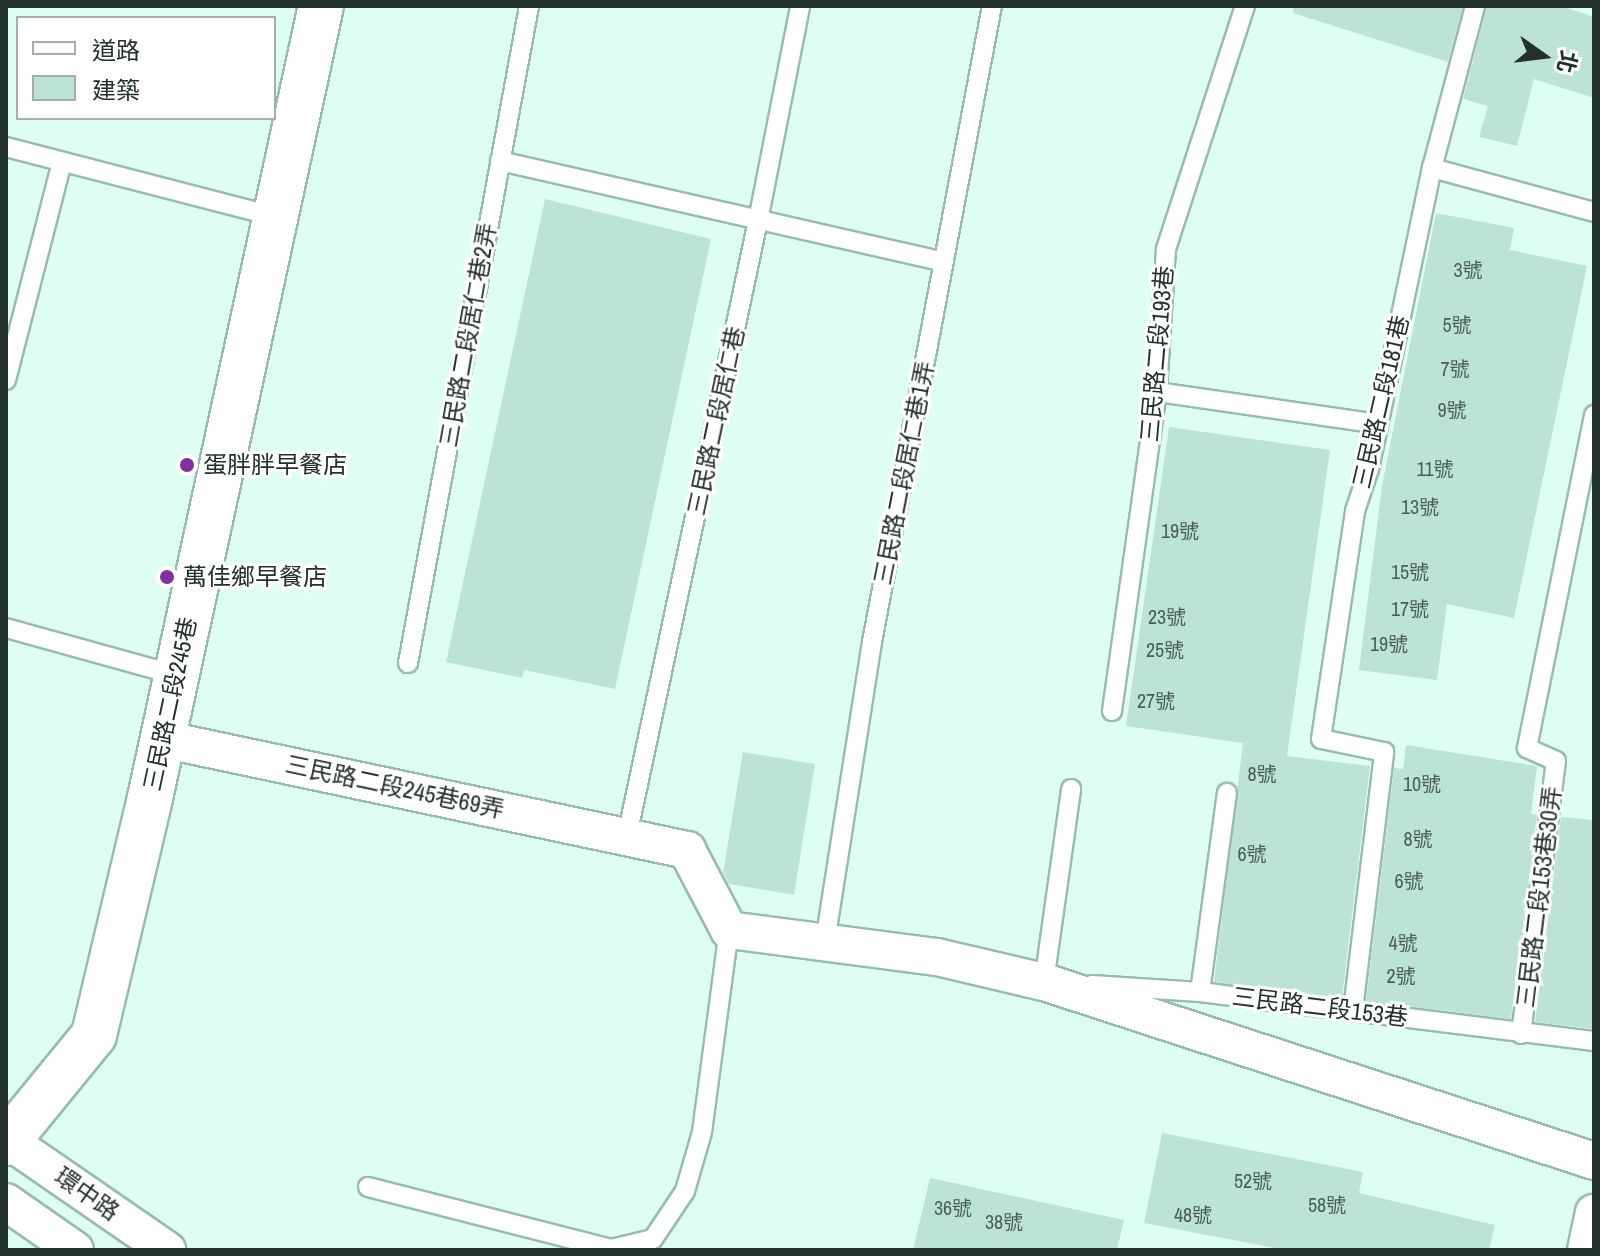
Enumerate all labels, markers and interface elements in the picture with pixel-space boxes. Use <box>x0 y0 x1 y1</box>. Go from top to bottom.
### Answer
legend <box>16 16 276 120</box>
north arrow <box>1504 16 1584 96</box>
text: 道路 <box>92 34 140 66</box>
text: 北 <box>1550 47 1585 76</box>
text: 建築 <box>92 74 140 106</box>
street label: 三民路二段居仁巷2弄 <box>434 221 502 449</box>
house number: 3號 <box>1453 257 1483 281</box>
street label: 三民路二段193巷 <box>1135 265 1179 443</box>
house number: 5號 <box>1442 312 1472 336</box>
street label: 三民路二段181巷 <box>1347 313 1415 491</box>
street label: 三民路二段居仁巷 <box>682 324 750 518</box>
house number: 7號 <box>1440 356 1470 380</box>
street label: 三民路二段居仁巷1弄 <box>868 359 940 587</box>
house number: 9號 <box>1437 397 1467 421</box>
place label: 蛋胖胖早餐店 <box>203 451 347 479</box>
marker: 蛋胖胖早餐店 <box>178 456 196 474</box>
house number: 11號 <box>1416 456 1454 480</box>
house number: 13號 <box>1401 494 1439 518</box>
house number: 19號 <box>1161 518 1199 542</box>
house number: 15號 <box>1391 559 1429 583</box>
place label: 萬佳鄉早餐店 <box>183 563 327 591</box>
marker: 萬佳鄉早餐店 <box>158 568 176 586</box>
house number: 17號 <box>1391 596 1429 620</box>
house number: 23號 <box>1148 604 1186 628</box>
street label: 三民路二段245巷 <box>138 615 202 793</box>
house number: 19號 <box>1370 631 1408 655</box>
house number: 25號 <box>1146 637 1184 661</box>
house number: 27號 <box>1137 688 1175 712</box>
street label: 三民路二段245巷69弄 <box>283 750 507 824</box>
house number: 8號 <box>1247 761 1277 785</box>
house number: 10號 <box>1403 771 1441 795</box>
street label: 三民路二段153巷30弄 <box>1511 785 1567 1009</box>
house number: 8號 <box>1403 826 1433 850</box>
house number: 6號 <box>1237 841 1267 865</box>
house number: 6號 <box>1394 868 1424 892</box>
house number: 4號 <box>1388 930 1418 954</box>
house number: 2號 <box>1386 963 1416 987</box>
street label: 三民路二段153巷 <box>1230 982 1410 1032</box>
street label: 環中路 <box>49 1162 125 1226</box>
house number: 52號 <box>1234 1168 1272 1192</box>
house number: 58號 <box>1308 1192 1346 1216</box>
house number: 36號 <box>934 1195 972 1219</box>
house number: 48號 <box>1174 1202 1212 1226</box>
house number: 38號 <box>985 1209 1023 1233</box>

